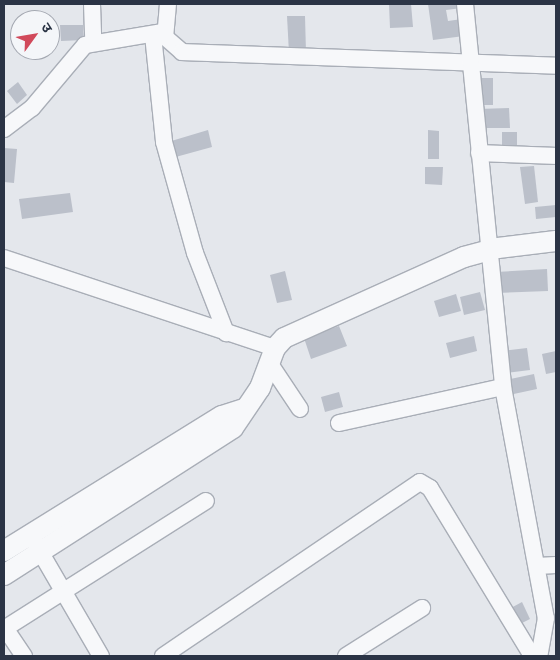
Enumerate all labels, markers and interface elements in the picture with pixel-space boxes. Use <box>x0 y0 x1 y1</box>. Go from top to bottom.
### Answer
north arrow <box>10 10 60 60</box>
text: उ <box>38 20 56 35</box>

